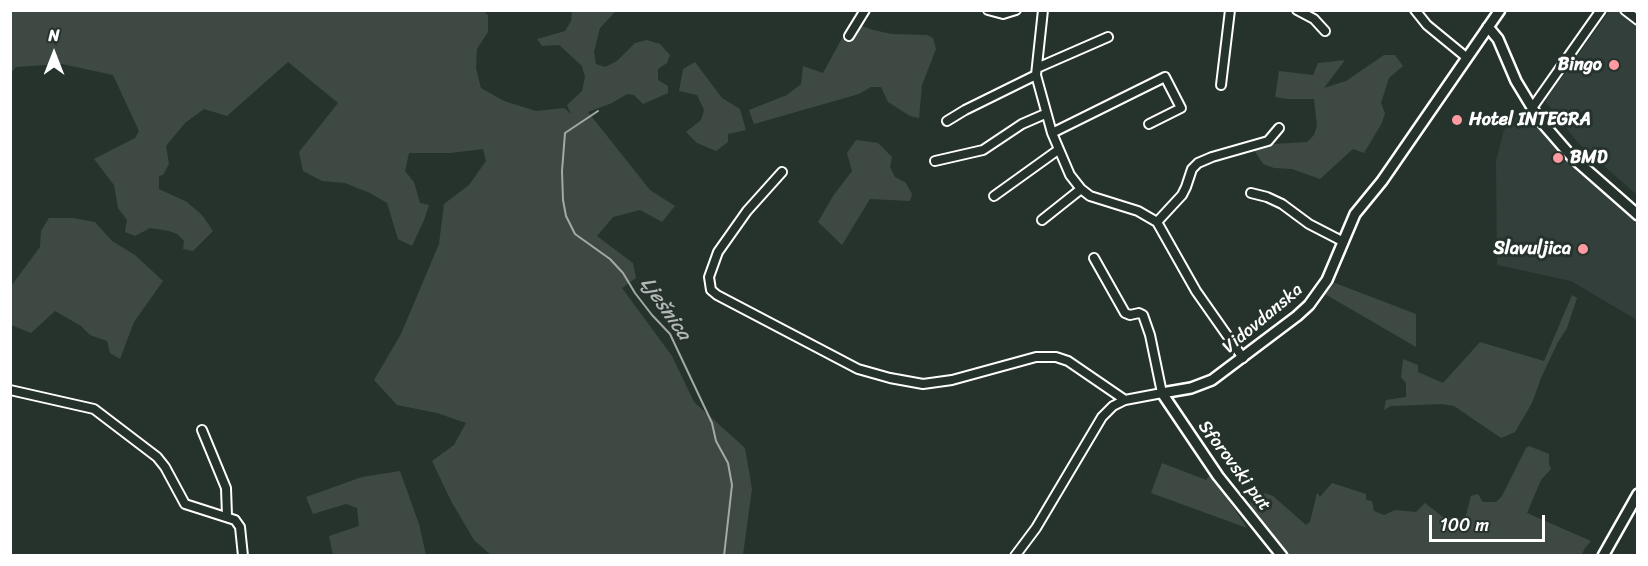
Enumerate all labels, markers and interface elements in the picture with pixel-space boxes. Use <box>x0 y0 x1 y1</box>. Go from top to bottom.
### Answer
text: N <box>48 21 60 50</box>
north arrow <box>24 24 84 84</box>
place label: Bingo <box>1558 54 1602 76</box>
marker: Bingo <box>1607 58 1621 72</box>
place label: Hotel INTEGRA <box>1469 109 1591 131</box>
marker: Hotel INTEGRA <box>1450 113 1464 127</box>
place label: BMD <box>1570 147 1608 169</box>
marker: BMD <box>1551 151 1565 165</box>
place label: Slavuljica <box>1494 238 1571 260</box>
marker: Slavuljica <box>1576 242 1590 256</box>
water label: Lješnica <box>635 273 695 345</box>
street label: Vidovdanska <box>1219 279 1307 359</box>
street label: Sforovski put <box>1193 416 1275 516</box>
scale bar <box>1432 503 1548 541</box>
text: 100 m <box>1440 509 1489 541</box>

